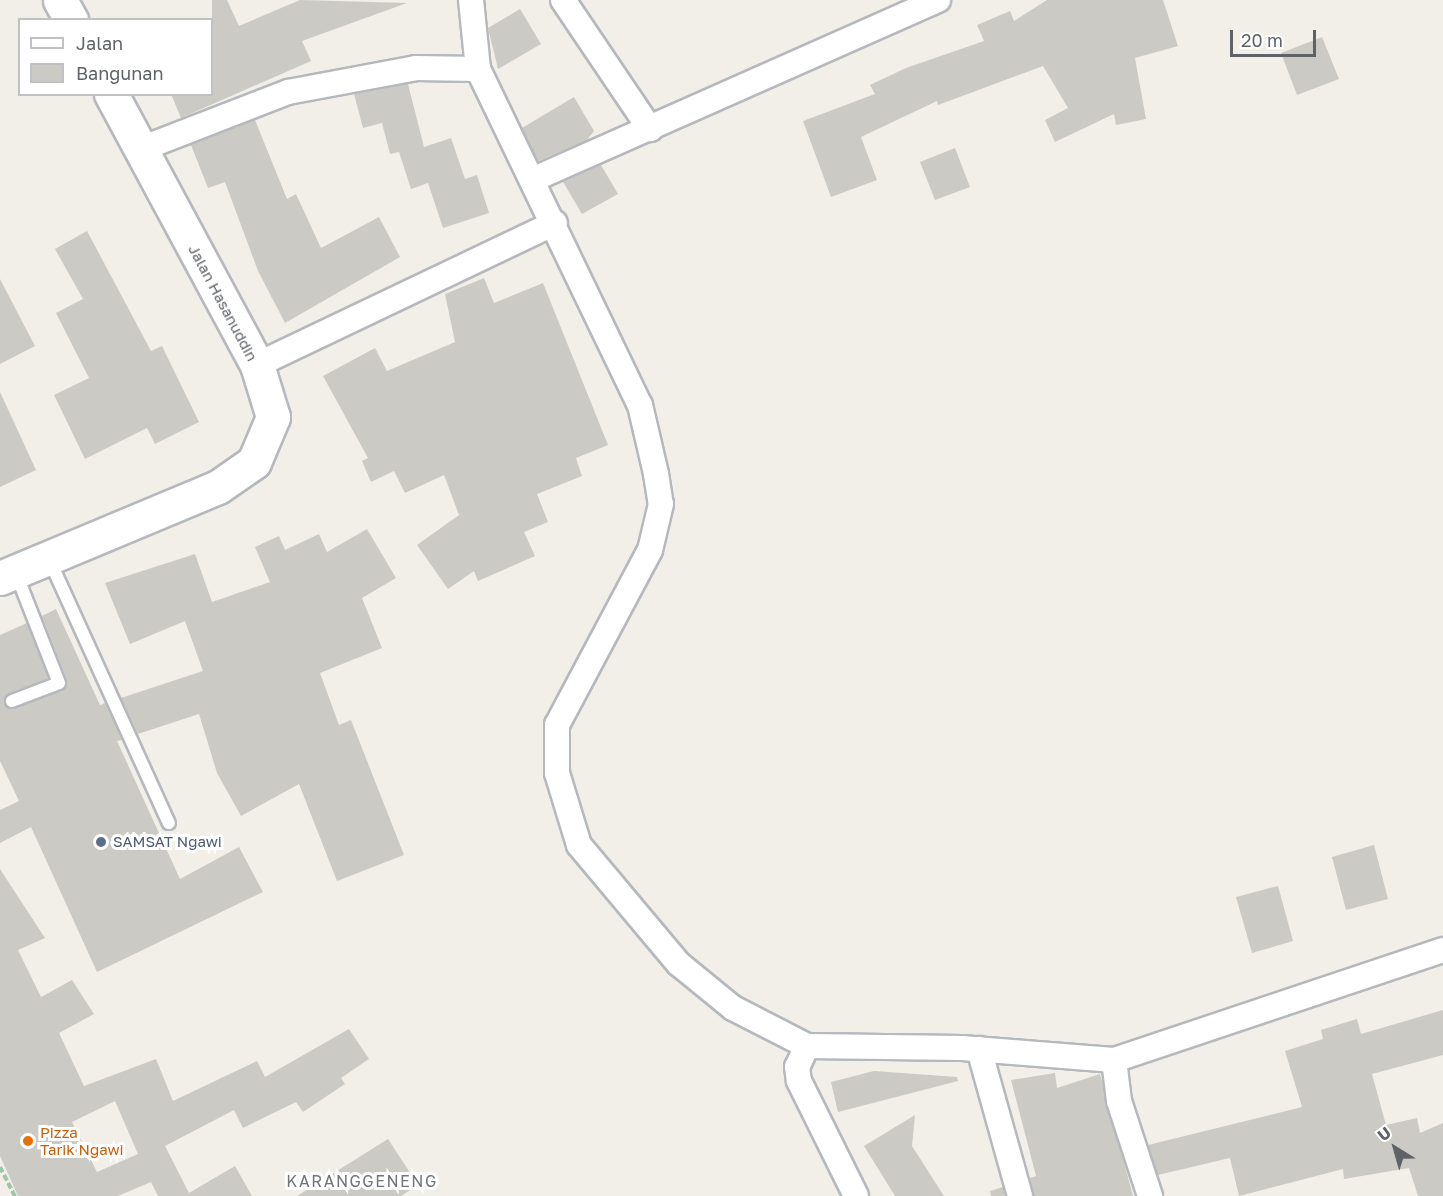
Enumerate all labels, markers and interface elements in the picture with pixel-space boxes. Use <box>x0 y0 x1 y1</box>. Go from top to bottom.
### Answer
legend <box>18 18 213 96</box>
scale bar <box>1233 18 1318 56</box>
text: 20 m <box>1241 29 1283 51</box>
text: Jalan <box>76 32 123 54</box>
text: Bangunan <box>76 62 164 84</box>
street label: Jalan Hasanuddin <box>185 242 261 364</box>
place label: SAMSAT Ngawi <box>113 833 222 851</box>
marker: SAMSAT Ngawi <box>94 835 108 849</box>
north arrow <box>1365 1118 1425 1178</box>
text: U <box>1373 1122 1395 1145</box>
place label: Pizza Tarik Ngawi <box>40 1123 124 1158</box>
marker: Pizza Tarik Ngawi <box>21 1134 35 1148</box>
district label: KARANGGENENG <box>286 1171 438 1191</box>

